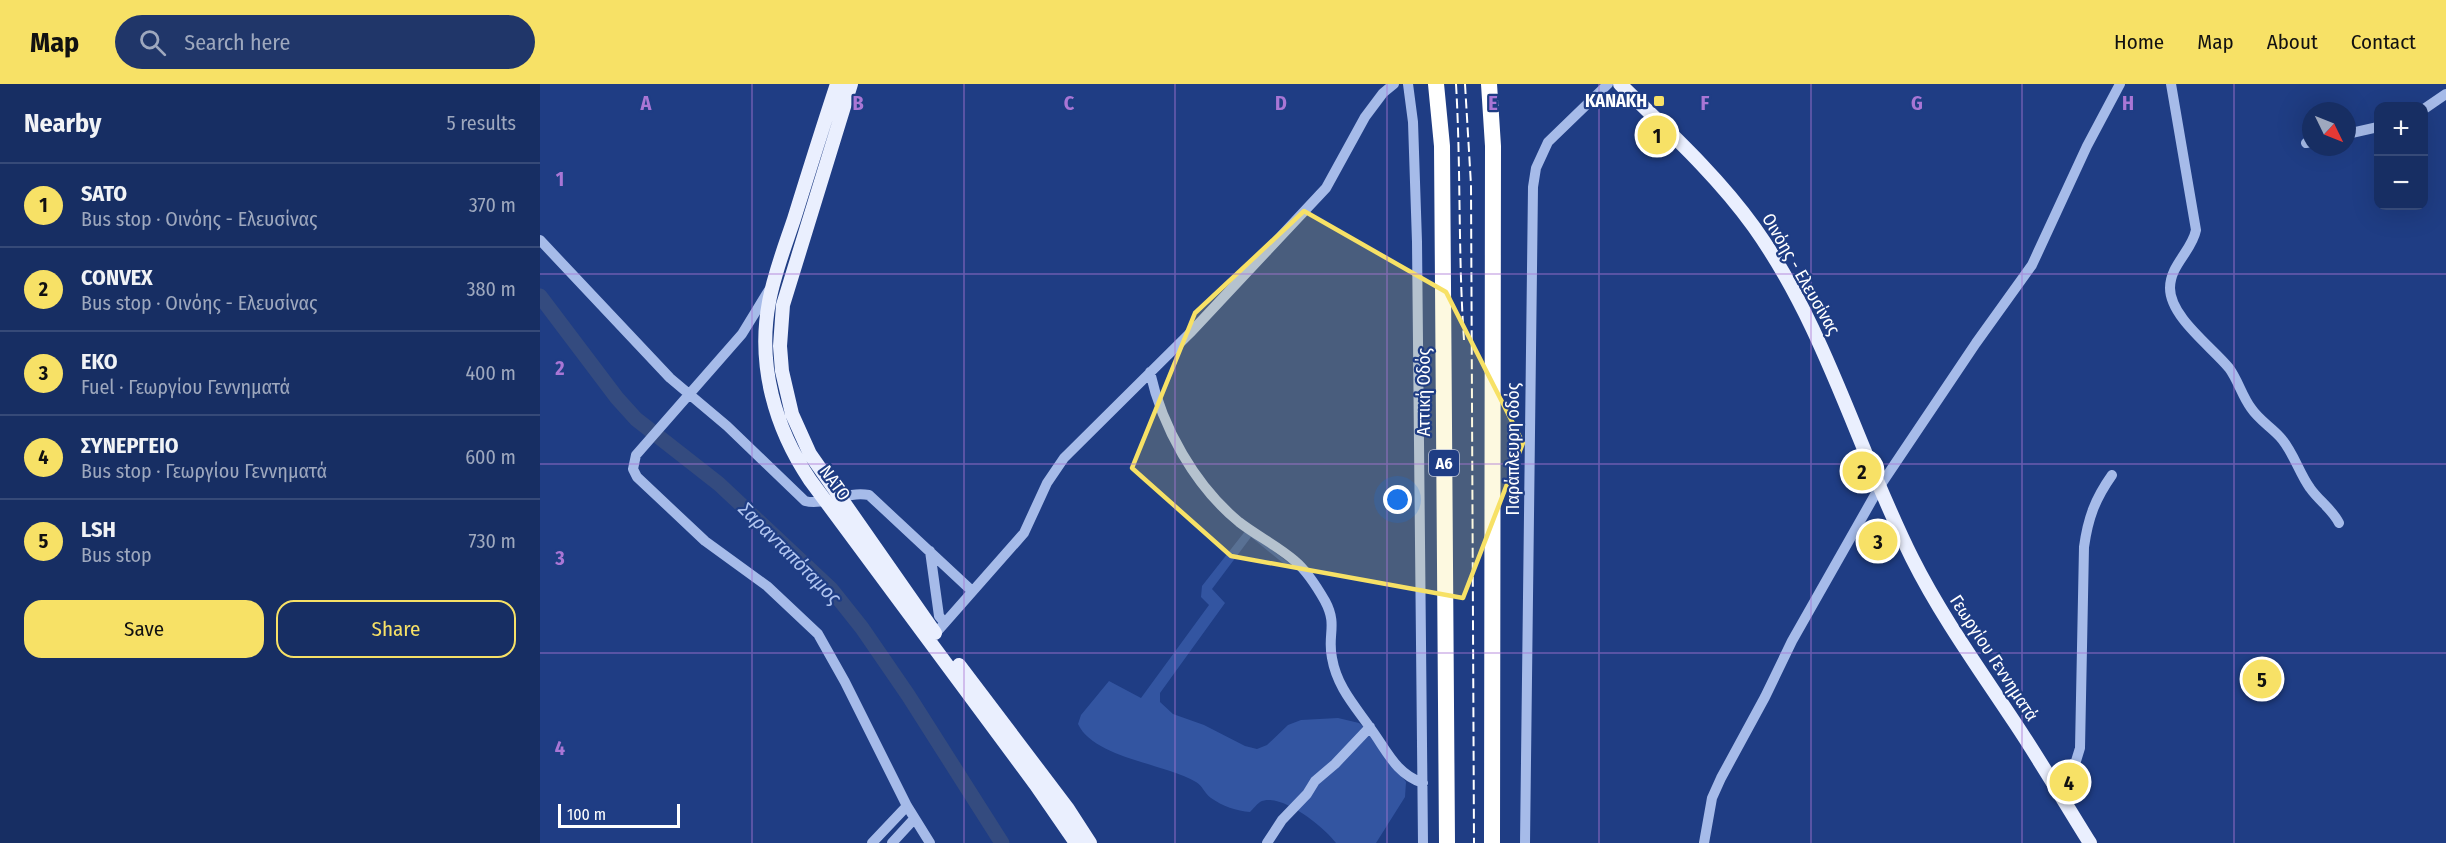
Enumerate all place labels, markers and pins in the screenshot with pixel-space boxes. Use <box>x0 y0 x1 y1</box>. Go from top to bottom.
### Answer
place label: ΚΑΝΑΚΗ <box>1585 90 1647 112</box>
marker: ΚΑΝΑΚΗ <box>1652 94 1666 108</box>
pin: 1 <box>1638 112 1676 158</box>
pin: 2 <box>1842 448 1882 494</box>
pin: 3 <box>1858 518 1898 564</box>
pin: 5 <box>2242 656 2282 702</box>
pin: 4 <box>2050 760 2089 804</box>

